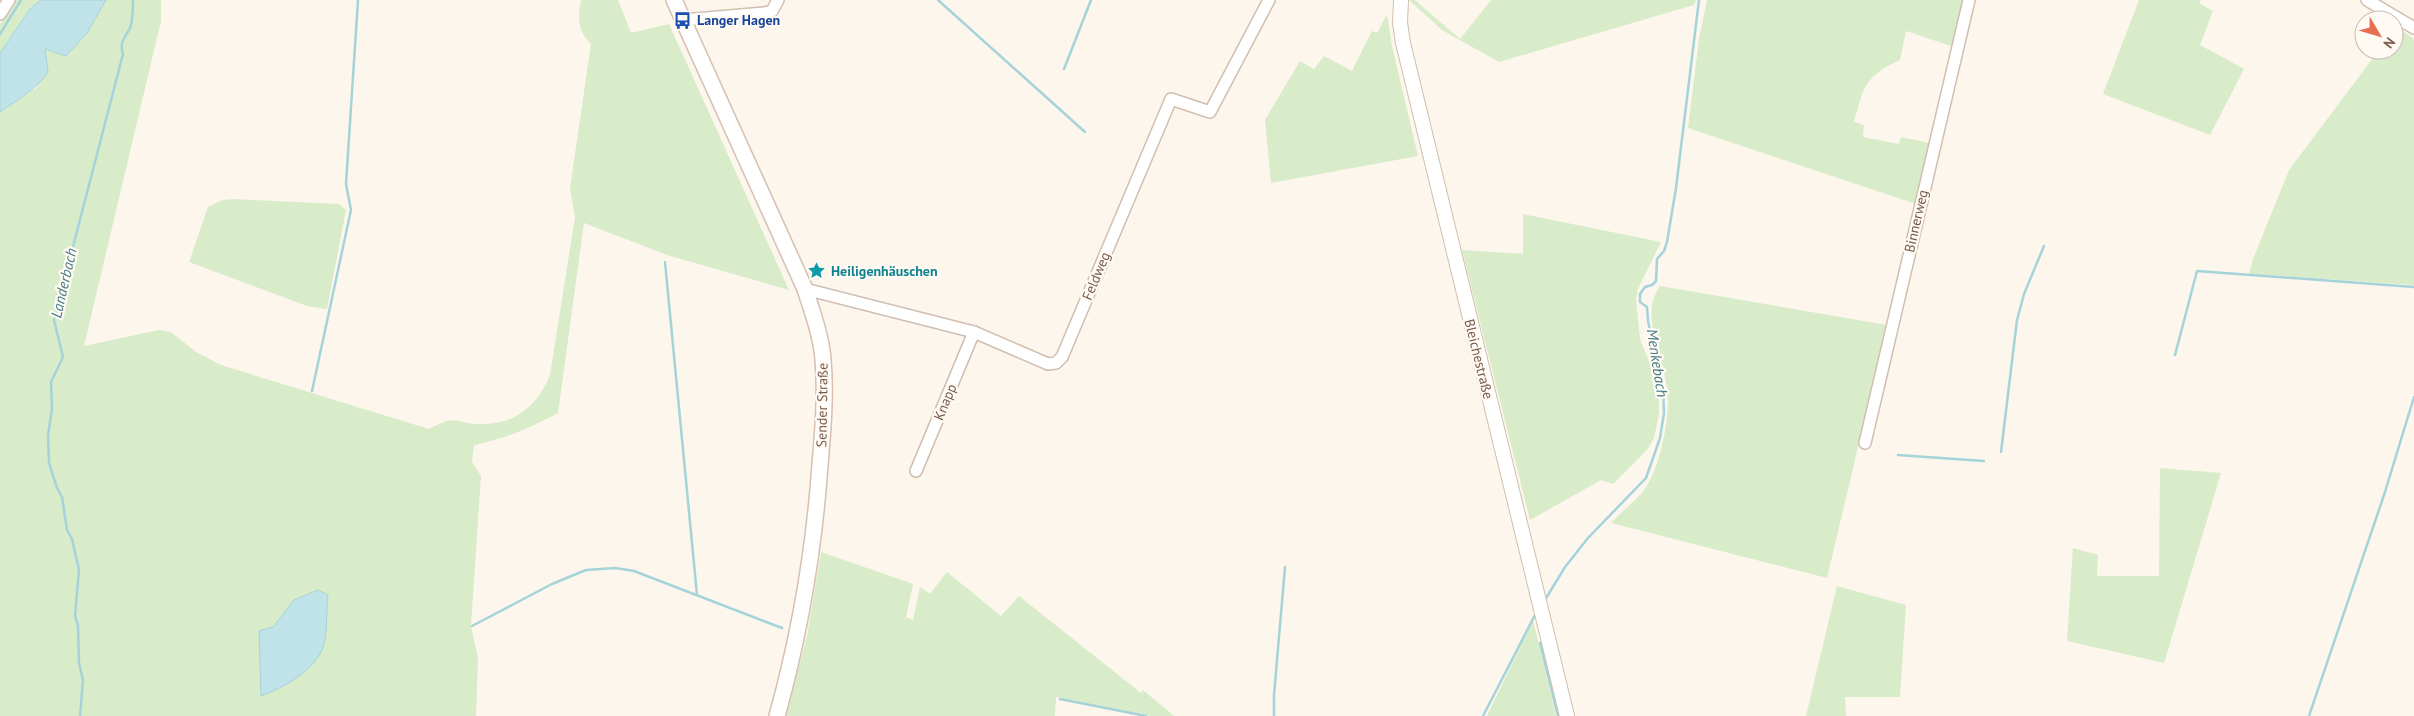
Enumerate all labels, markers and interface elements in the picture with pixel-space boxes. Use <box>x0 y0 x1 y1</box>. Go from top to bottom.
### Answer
bus stop icon: Langer Hagen <box>673 10 693 30</box>
north arrow <box>2354 10 2404 60</box>
place label: Langer Hagen <box>697 11 780 29</box>
text: N <box>2379 34 2399 52</box>
street label: Binnerweg <box>1900 188 1932 254</box>
water label: Landerbach <box>46 246 81 320</box>
street label: Feldweg <box>1078 249 1114 303</box>
place icon: Heiligenhäuschen <box>807 261 827 281</box>
place label: Heiligenhäuschen <box>831 262 938 280</box>
street label: Bleichestraße <box>1460 317 1498 401</box>
water label: Menkebach <box>1643 327 1672 398</box>
street label: Sender Straße <box>812 363 832 447</box>
street label: Knapp <box>929 381 961 423</box>

